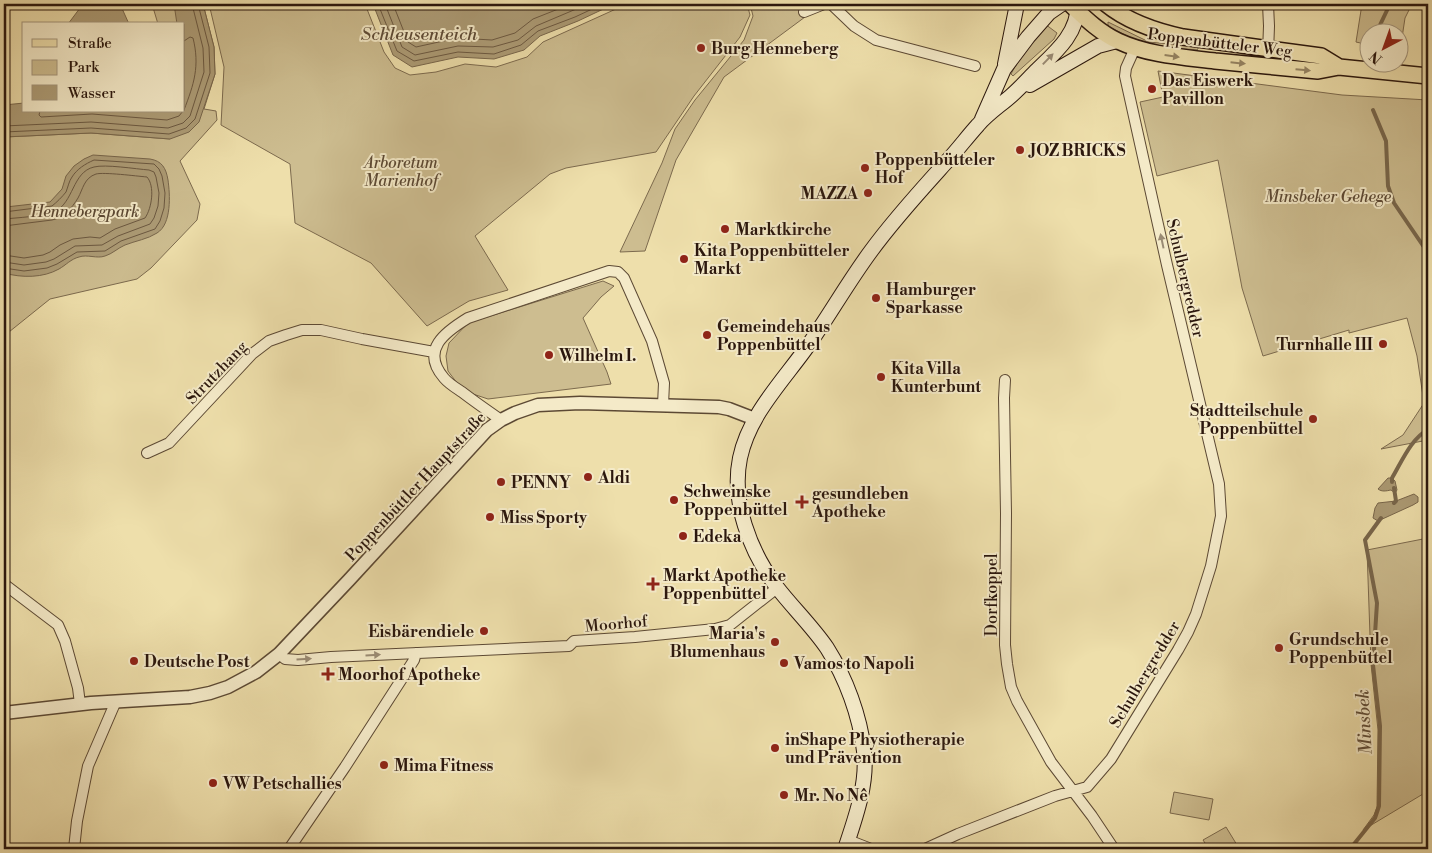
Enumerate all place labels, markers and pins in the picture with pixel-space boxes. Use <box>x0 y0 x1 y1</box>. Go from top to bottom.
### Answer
place label: Burg Henneberg <box>711 39 839 59</box>
marker: Burg Henneberg <box>695 42 707 54</box>
place label: Das Eiswerk Pavillon <box>1162 71 1255 109</box>
marker: Das Eiswerk Pavillon <box>1146 83 1158 95</box>
place label: JOZ BRICKS <box>1028 141 1126 161</box>
marker: JOZ BRICKS <box>1014 144 1026 156</box>
place label: Poppenbütteler Hof <box>875 150 995 188</box>
marker: Poppenbütteler Hof <box>859 162 871 174</box>
place label: MAZZA <box>800 184 859 204</box>
marker: MAZZA <box>862 187 874 199</box>
place label: Marktkirche <box>735 220 832 240</box>
marker: Marktkirche <box>719 223 731 235</box>
place label: Kita Poppenbütteler Markt <box>694 241 850 279</box>
marker: Kita Poppenbütteler Markt <box>678 253 690 265</box>
place label: Hamburger Sparkasse <box>886 280 976 318</box>
marker: Hamburger Sparkasse <box>870 292 882 304</box>
place label: Gemeindehaus Poppenbüttel <box>717 317 830 355</box>
marker: Gemeindehaus Poppenbüttel <box>701 329 713 341</box>
place label: Turnhalle III <box>1276 335 1373 355</box>
marker: Turnhalle III <box>1377 338 1389 350</box>
place label: Wilhelm I. <box>558 346 636 366</box>
marker: Wilhelm I. <box>543 349 555 361</box>
place label: Kita Villa Kunterbunt <box>891 359 981 397</box>
marker: Kita Villa Kunterbunt <box>875 371 887 383</box>
place label: Stadtteilschule Poppenbüttel <box>1190 401 1304 439</box>
marker: Stadtteilschule Poppenbüttel <box>1307 413 1319 425</box>
place label: Aldi <box>597 468 630 488</box>
marker: Aldi <box>582 471 594 483</box>
place label: PENNY <box>511 473 572 493</box>
marker: PENNY <box>495 476 507 488</box>
place label: Schweinske Poppenbüttel <box>684 482 788 520</box>
place label: gesundleben Apotheke <box>811 484 909 522</box>
marker: Schweinske Poppenbüttel <box>668 494 680 506</box>
marker: gesundleben Apotheke <box>796 496 808 508</box>
place label: Miss Sporty <box>500 508 588 528</box>
marker: Miss Sporty <box>484 511 496 523</box>
place label: Edeka <box>693 527 742 547</box>
marker: Edeka <box>677 530 689 542</box>
place label: Markt Apotheke Poppenbüttel <box>663 566 787 604</box>
marker: Markt Apotheke Poppenbüttel <box>647 578 659 590</box>
place label: Eisbärendiele <box>368 622 474 642</box>
place label: Maria's Blumenhaus <box>670 624 765 662</box>
marker: Eisbärendiele <box>478 625 490 637</box>
place label: Grundschule Poppenbüttel <box>1289 630 1393 668</box>
marker: Maria's Blumenhaus <box>769 636 781 648</box>
marker: Grundschule Poppenbüttel <box>1273 642 1285 654</box>
place label: Deutsche Post <box>144 652 250 672</box>
place label: Vamos to Napoli <box>793 654 914 674</box>
marker: Deutsche Post <box>128 655 140 667</box>
marker: Vamos to Napoli <box>778 657 790 669</box>
place label: Moorhof Apotheke <box>338 665 481 685</box>
marker: Moorhof Apotheke <box>322 668 334 680</box>
place label: inShape Physiotherapie und Prävention <box>785 730 965 768</box>
marker: inShape Physiotherapie und Prävention <box>769 742 781 754</box>
place label: Mima Fitness <box>394 756 494 776</box>
marker: Mima Fitness <box>378 759 390 771</box>
place label: VW Petschallies <box>222 774 342 794</box>
marker: VW Petschallies <box>207 777 219 789</box>
place label: Mr. No Nê <box>794 786 868 806</box>
marker: Mr. No Nê <box>778 789 790 801</box>

